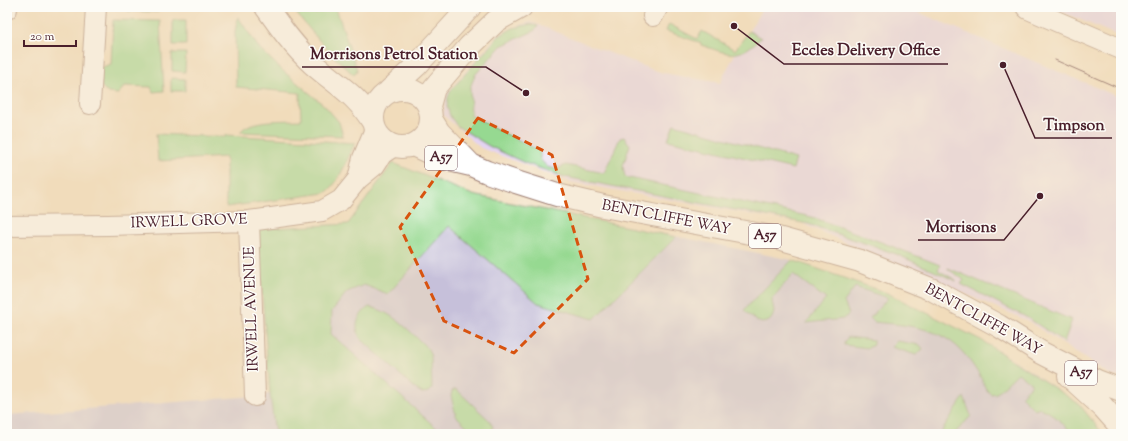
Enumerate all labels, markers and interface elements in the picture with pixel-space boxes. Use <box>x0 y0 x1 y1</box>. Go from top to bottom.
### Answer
scale bar <box>24 22 76 48</box>
text: 20 m <box>30 28 55 46</box>
callout: Eccles Delivery Office <box>784 36 948 64</box>
callout: Morrisons Petrol Station <box>302 39 486 67</box>
text: Eccles Delivery Office <box>792 40 941 63</box>
text: Morrisons Petrol Station <box>310 44 479 67</box>
callout: Timpson <box>1035 110 1112 138</box>
text: Timpson <box>1043 115 1105 138</box>
road number: A57 <box>425 146 457 170</box>
street label: BENTCLIFFE WAY <box>600 195 733 241</box>
street label: IRWELL GROVE <box>130 209 248 235</box>
callout: Morrisons <box>918 212 1004 240</box>
text: Morrisons <box>926 217 996 240</box>
road number: A57 <box>749 224 781 248</box>
street label: IRWELL AVENUE <box>239 246 265 372</box>
street label: BENTCLIFFE WAY <box>921 279 1046 361</box>
road number: A57 <box>1065 361 1097 385</box>

